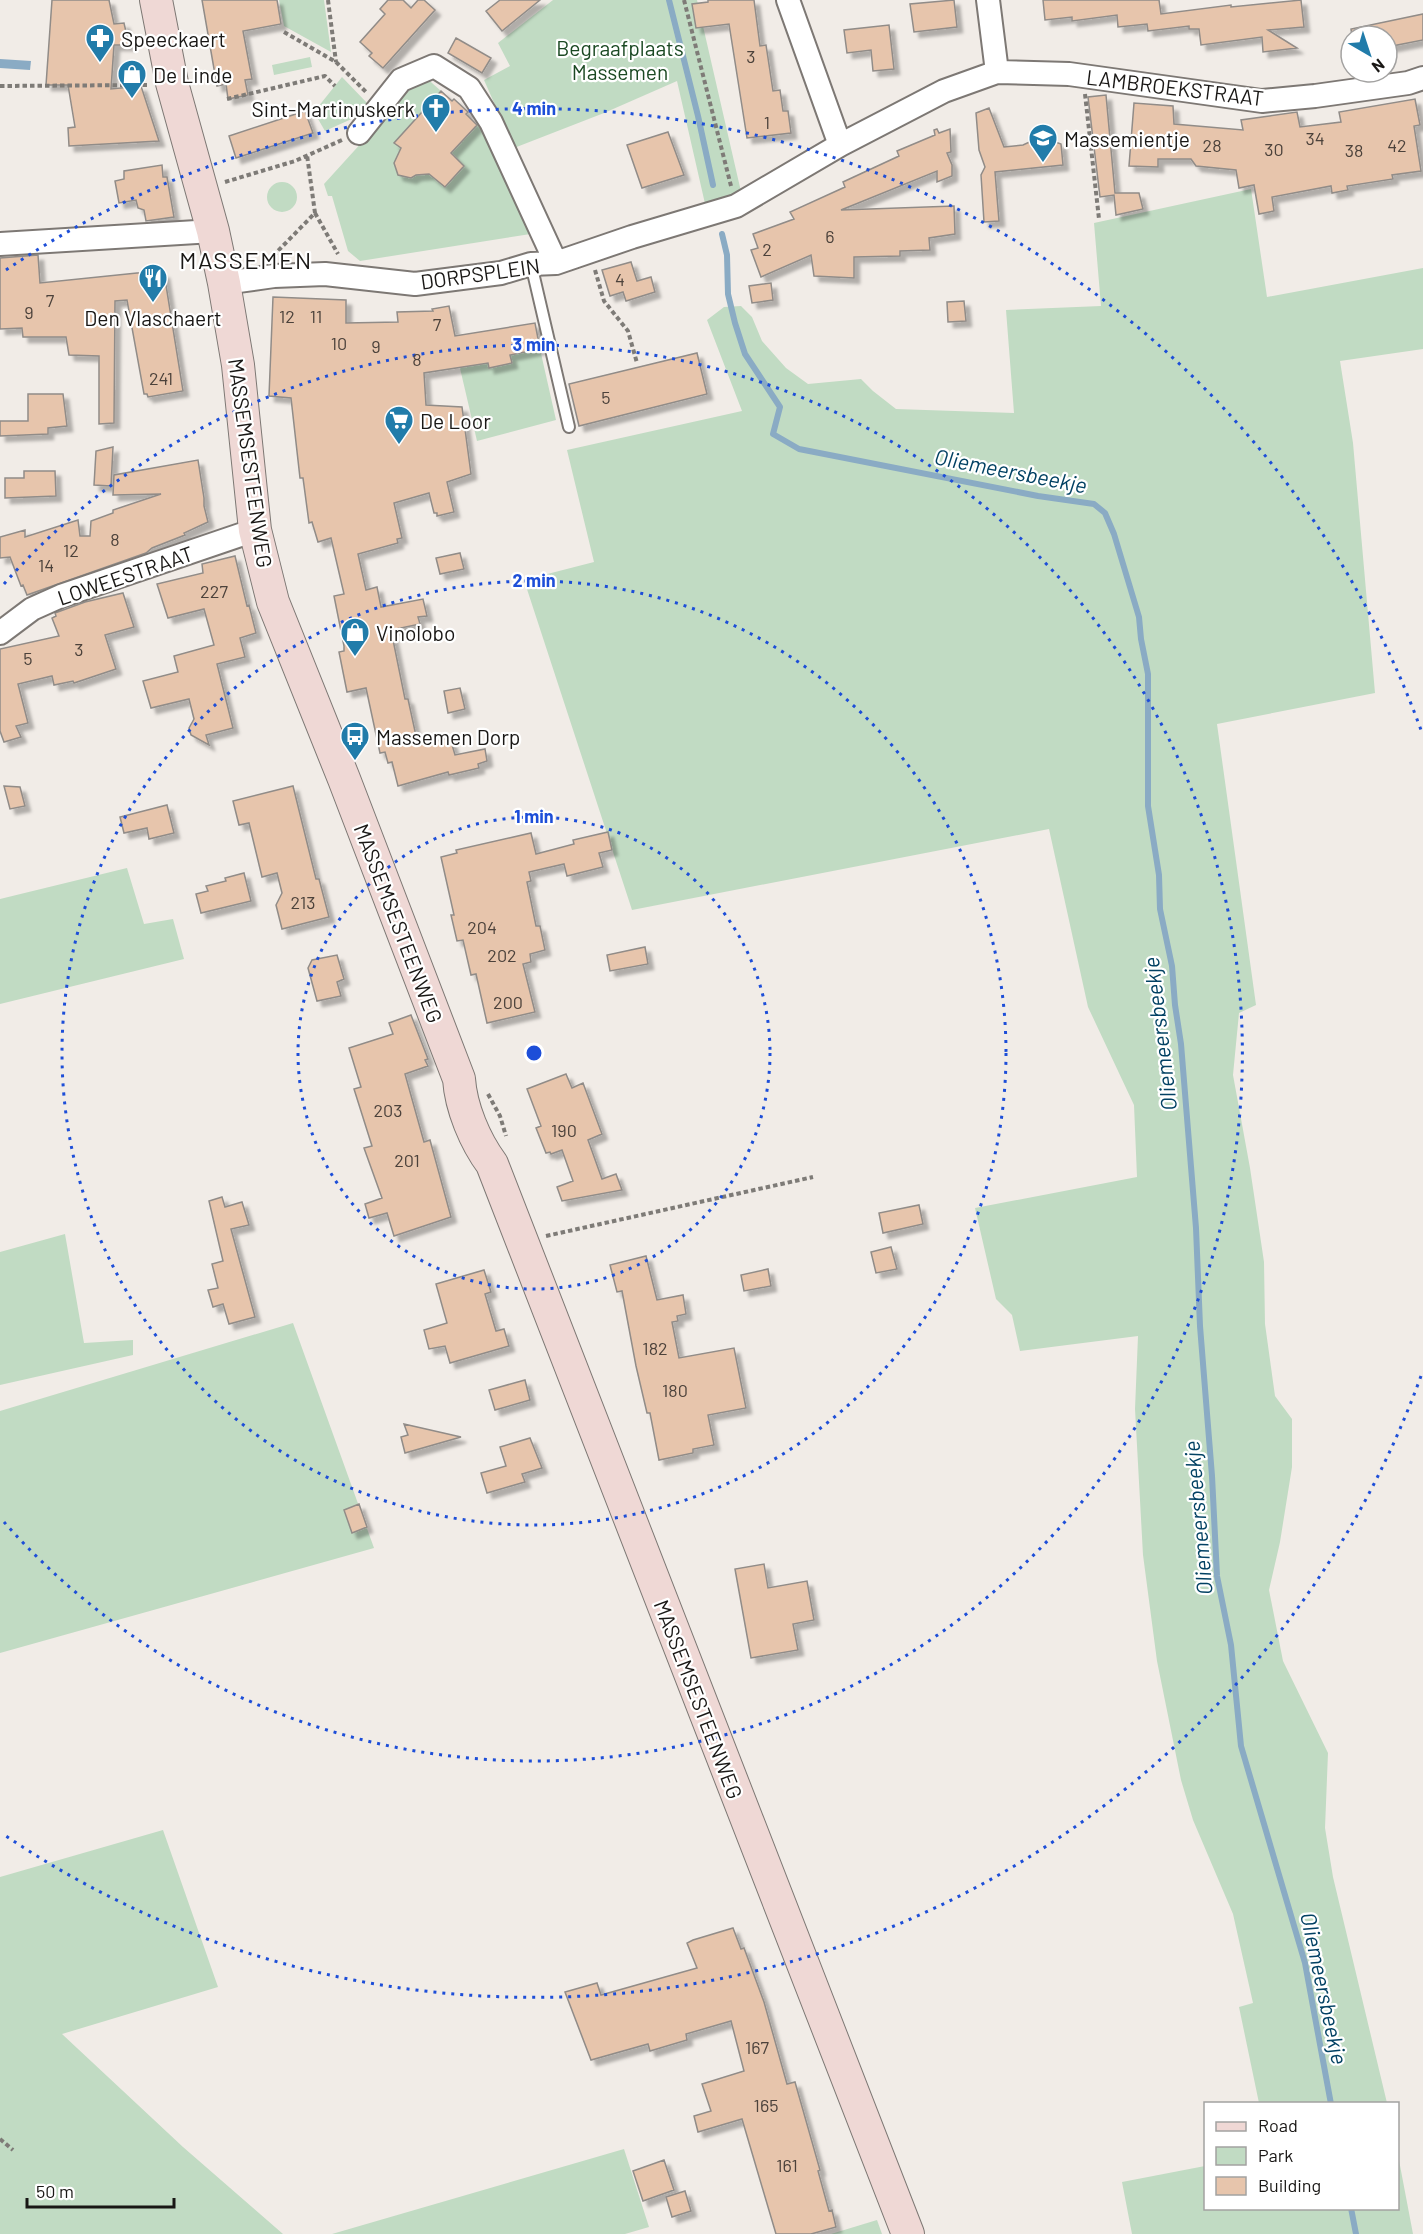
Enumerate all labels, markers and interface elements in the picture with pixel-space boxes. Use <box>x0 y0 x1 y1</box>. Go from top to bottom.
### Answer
pharmacy icon: Speeckaert <box>84 22 116 64</box>
north arrow <box>1339 24 1399 84</box>
place label: Speeckaert <box>121 26 226 51</box>
park label: Begraafplaats Massemen <box>556 35 684 84</box>
house number: 3 <box>746 45 756 67</box>
text: N <box>1369 55 1389 77</box>
shop icon: De Linde <box>116 58 148 100</box>
place label: De Linde <box>153 62 233 87</box>
street label: LAMBROEKSTRAAT <box>1085 64 1265 110</box>
church icon: Sint-Martinuskerk <box>420 92 452 134</box>
place label: Sint-Martinuskerk <box>252 96 415 121</box>
text: 4 min <box>512 97 556 119</box>
house number: 1 <box>764 111 770 133</box>
school or university icon: Massemientje <box>1027 122 1059 164</box>
place label: Massemientje <box>1064 126 1190 151</box>
house number: 34 <box>1305 127 1325 149</box>
house number: 28 <box>1202 134 1222 156</box>
house number: 42 <box>1387 134 1407 156</box>
house number: 30 <box>1264 138 1284 160</box>
house number: 38 <box>1345 139 1363 161</box>
house number: 6 <box>825 225 835 247</box>
house number: 2 <box>762 238 772 260</box>
district label: MASSEMEN <box>179 245 313 274</box>
street label: DORPSPLEIN <box>419 252 541 294</box>
restaurant icon: Den Vlaschaert <box>137 262 169 304</box>
house number: 4 <box>615 268 625 290</box>
house number: 7 <box>46 289 55 311</box>
house number: 9 <box>24 301 34 323</box>
place label: Den Vlaschaert <box>84 305 222 330</box>
house number: 12 <box>279 305 295 327</box>
house number: 11 <box>310 305 322 327</box>
house number: 7 <box>433 313 442 335</box>
house number: 10 <box>331 332 347 354</box>
text: 3 min <box>513 333 555 355</box>
house number: 9 <box>371 335 381 357</box>
house number: 8 <box>412 348 422 370</box>
street label: MASSEMSESTEENWEG <box>224 357 278 569</box>
house number: 241 <box>149 367 173 389</box>
house number: 5 <box>601 386 611 408</box>
supermarket icon: De Loor <box>383 404 415 446</box>
place label: De Loor <box>420 408 491 433</box>
water label: Oliemeersbeekje <box>933 442 1089 498</box>
house number: 8 <box>110 528 120 550</box>
house number: 12 <box>63 539 79 561</box>
street label: LOWEESTRAAT <box>54 540 196 610</box>
house number: 14 <box>38 554 54 576</box>
text: 2 min <box>512 569 556 591</box>
house number: 227 <box>200 580 228 602</box>
shop icon: Vinolobo <box>339 616 371 658</box>
place label: Vinolobo <box>376 620 455 645</box>
house number: 3 <box>74 638 84 660</box>
house number: 5 <box>23 647 33 669</box>
bus stop icon: Massemen Dorp <box>339 720 371 762</box>
place label: Massemen Dorp <box>376 724 520 749</box>
text: 1 min <box>514 805 554 827</box>
street label: MASSEMSESTEENWEG <box>349 820 449 1026</box>
house number: 213 <box>291 891 315 913</box>
house number: 204 <box>467 916 497 938</box>
house number: 202 <box>487 944 517 966</box>
water label: Oliemeersbeekje <box>1137 956 1181 1112</box>
house number: 200 <box>493 991 523 1013</box>
centre of rings <box>524 1043 544 1063</box>
house number: 203 <box>373 1099 403 1121</box>
house number: 190 <box>551 1119 577 1141</box>
house number: 201 <box>394 1149 420 1171</box>
house number: 182 <box>642 1337 668 1359</box>
house number: 180 <box>662 1379 688 1401</box>
water label: Oliemeersbeekje <box>1177 1440 1217 1596</box>
street label: MASSEMSESTEENWEG <box>649 1596 749 1802</box>
water label: Oliemeersbeekje <box>1296 1910 1354 2066</box>
house number: 167 <box>745 2036 770 2058</box>
house number: 165 <box>754 2094 778 2116</box>
legend <box>1204 2102 1399 2210</box>
text: Road <box>1258 2114 1298 2136</box>
text: Park <box>1258 2144 1293 2166</box>
house number: 161 <box>776 2154 798 2176</box>
scale bar <box>27 2171 174 2209</box>
text: Building <box>1258 2174 1321 2196</box>
text: 50 m <box>36 2180 74 2202</box>

